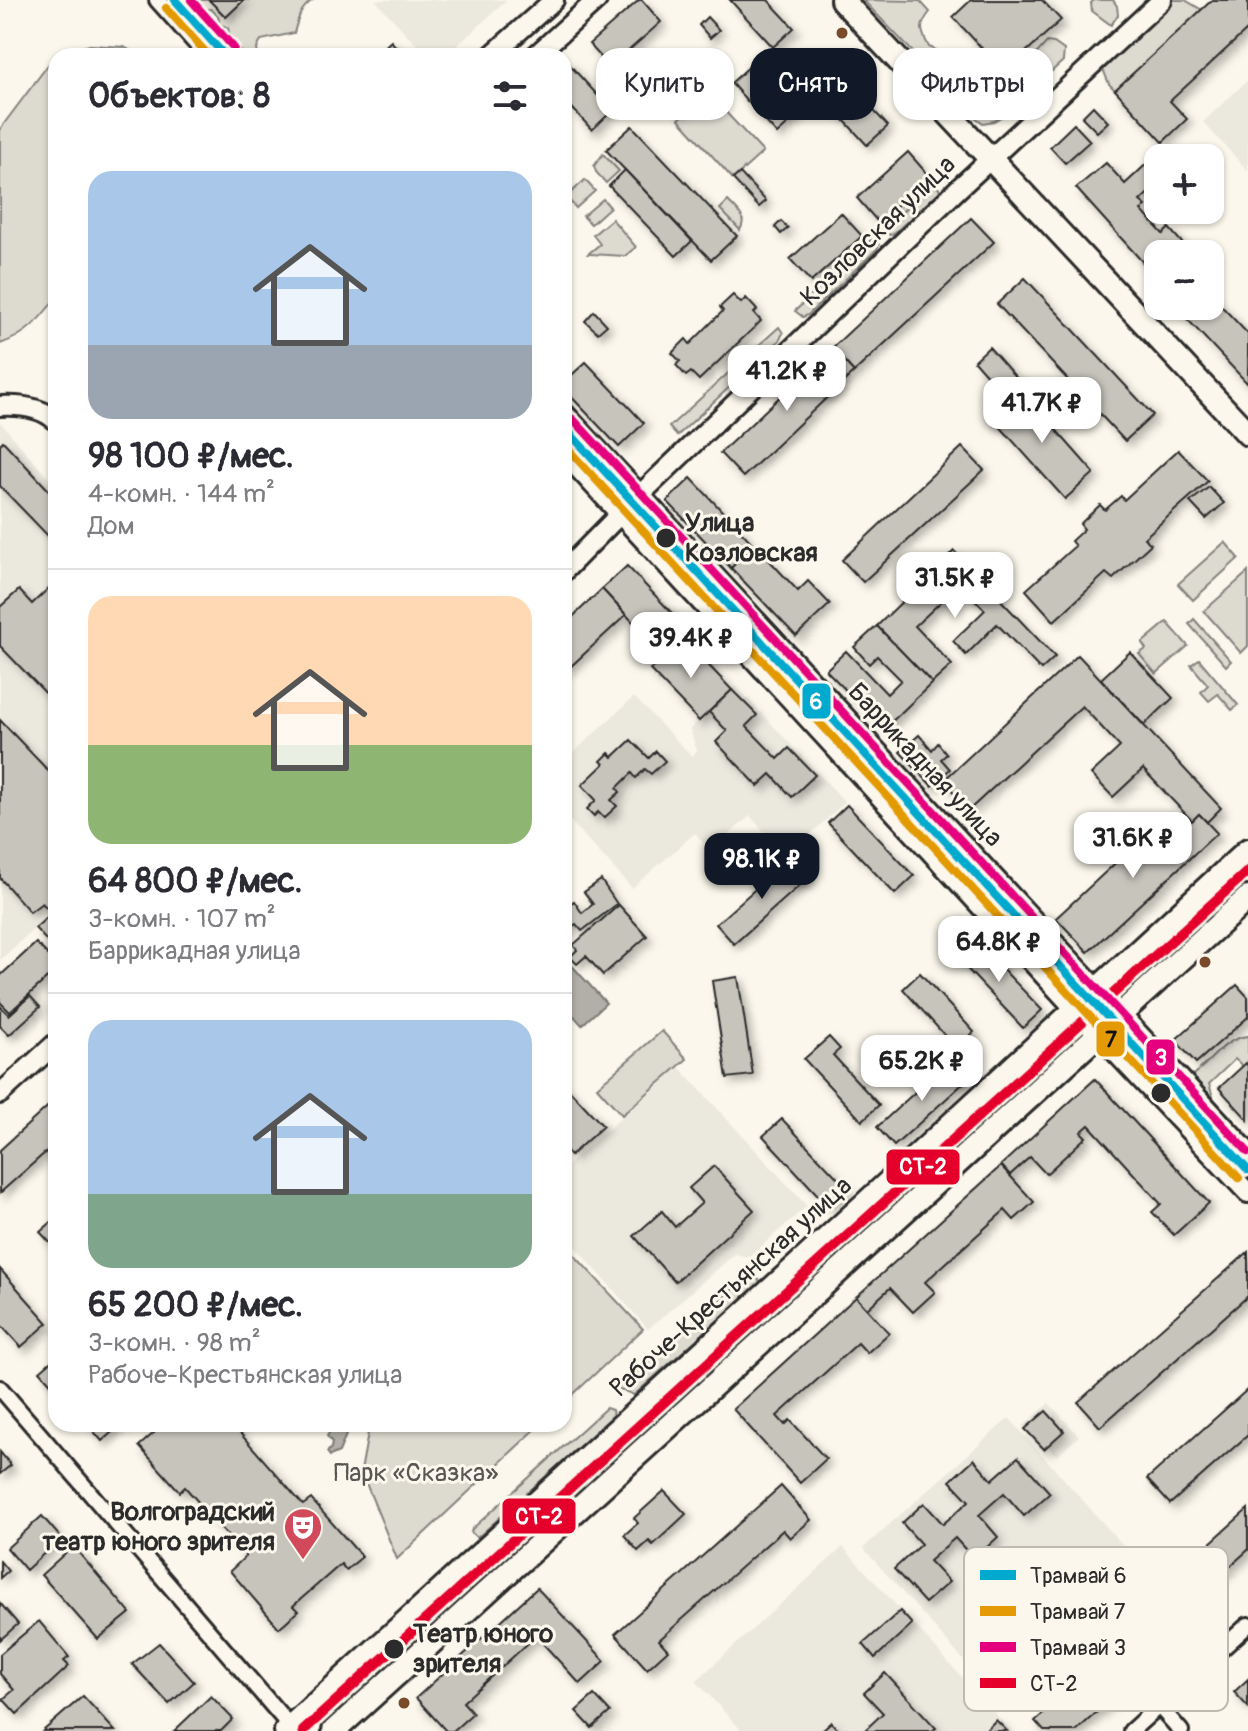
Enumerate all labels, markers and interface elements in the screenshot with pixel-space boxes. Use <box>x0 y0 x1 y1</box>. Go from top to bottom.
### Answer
unlabelled marker <box>834 25 850 41</box>
chip: Купить <box>596 48 734 120</box>
chip: Снять <box>750 48 877 120</box>
chip: Фильтры <box>893 48 1053 120</box>
icon: filters <box>488 74 532 118</box>
text: Объектов: 8 <box>88 75 270 118</box>
map controls <box>1144 144 1224 320</box>
button: + <box>1144 144 1224 224</box>
street label: Козловская улица <box>794 149 962 313</box>
icon: home <box>238 223 382 367</box>
button: − <box>1144 240 1224 320</box>
pin: 41.2K ₽ <box>713 345 861 413</box>
text: 41.2K ₽ <box>746 355 828 387</box>
pin: 41.7K ₽ <box>968 377 1116 445</box>
text: 41.7K ₽ <box>1001 387 1083 419</box>
text: 98 100 ₽/мес. <box>88 435 294 478</box>
text: 4-комн. · 144 m² <box>88 478 275 510</box>
place label: Улица Козловская <box>685 507 818 569</box>
text: Дом <box>88 510 135 542</box>
marker: Улица Козловская <box>654 526 678 550</box>
pin: 31.5K ₽ <box>881 552 1029 620</box>
text: 31.5K ₽ <box>914 562 996 594</box>
pin: 39.4K ₽ <box>617 612 765 680</box>
text: 39.4K ₽ <box>648 622 734 654</box>
icon: home <box>238 648 382 792</box>
street label: Баррикадная улица <box>841 676 1009 854</box>
line badge: 6 <box>801 682 832 720</box>
text: 6 <box>810 688 823 716</box>
pin: 31.6K ₽ <box>1059 812 1207 880</box>
text: 31.6K ₽ <box>1092 822 1174 854</box>
pin: 98.1K ₽ <box>688 833 836 901</box>
text: 98.1K ₽ <box>722 843 802 875</box>
text: 64 800 ₽/мес. <box>88 860 302 903</box>
text: 3-комн. · 107 m² <box>88 903 276 935</box>
pin: 64.8K ₽ <box>925 916 1073 984</box>
text: 64.8K ₽ <box>956 926 1042 958</box>
text: Баррикадная улица <box>88 935 301 967</box>
unlabelled marker <box>1197 954 1213 970</box>
line badge: 7 <box>1095 1020 1126 1058</box>
text: 7 <box>1105 1026 1117 1054</box>
pin: 65.2K ₽ <box>848 1035 996 1103</box>
line badge: 3 <box>1145 1038 1176 1076</box>
text: 3 <box>1155 1044 1167 1072</box>
text: 65.2K ₽ <box>879 1045 965 1077</box>
icon: home <box>238 1072 382 1216</box>
unlabelled marker <box>1149 1081 1173 1105</box>
line badge: СТ-2 <box>885 1148 961 1186</box>
text: СТ-2 <box>899 1153 947 1181</box>
street label: Рабоче-Крестьянская улица <box>603 1170 859 1404</box>
text: 65 200 ₽/мес. <box>88 1284 303 1327</box>
text: 3-комн. · 98 m² <box>88 1327 261 1359</box>
text: Рабоче-Крестьянская улица <box>88 1359 402 1391</box>
park label: Парк «Сказка» <box>334 1457 498 1489</box>
place label: Волгоградский театр юного зрителя <box>42 1496 275 1558</box>
line badge: СТ-2 <box>501 1497 577 1535</box>
text: СТ-2 <box>515 1503 563 1531</box>
theatre icon: Волгоградский театр юного зрителя <box>282 1506 324 1561</box>
legend <box>964 1547 1228 1711</box>
text: Трамвай 6 <box>1030 1562 1127 1590</box>
text: Трамвай 7 <box>1030 1598 1126 1626</box>
place label: Театр юного зрителя <box>412 1618 553 1680</box>
text: Трамвай 3 <box>1030 1634 1126 1662</box>
marker: Театр юного зрителя <box>382 1637 406 1661</box>
text: СТ-2 <box>1030 1670 1077 1698</box>
unlabelled marker <box>396 1695 412 1711</box>

